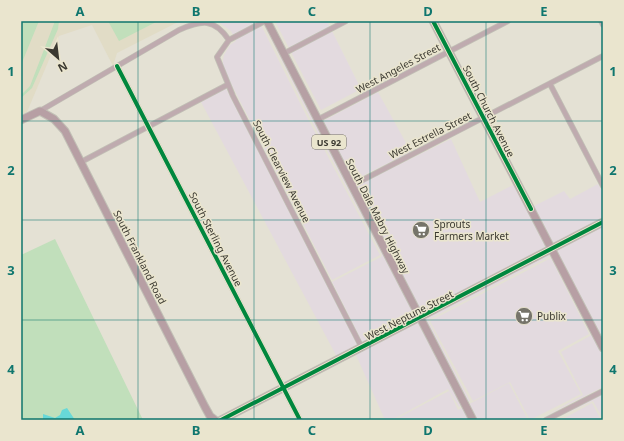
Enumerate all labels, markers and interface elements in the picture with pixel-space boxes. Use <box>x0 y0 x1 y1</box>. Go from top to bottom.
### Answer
text: A <box>76 2 85 20</box>
text: B <box>192 2 200 20</box>
text: C <box>308 2 316 20</box>
text: D <box>423 2 433 20</box>
text: E <box>540 2 548 20</box>
north arrow <box>38 38 78 78</box>
street label: West Angeles Street <box>353 40 443 96</box>
text: N <box>55 59 70 76</box>
text: 1 <box>7 62 15 80</box>
text: 1 <box>609 62 617 80</box>
street label: South Church Avenue <box>460 63 518 160</box>
street label: West Estrella Street <box>386 108 474 162</box>
street label: South Clearview Avenue <box>250 117 314 225</box>
road number: US 92 <box>312 135 346 149</box>
street label: South Dale Mabry Highway <box>343 156 414 277</box>
text: 2 <box>7 161 15 179</box>
text: 2 <box>609 161 617 179</box>
street label: South Sterling Avenue <box>186 189 246 289</box>
street label: South Frankland Road <box>110 208 170 306</box>
place label: Sprouts Farmers Market <box>434 217 509 243</box>
supermarket icon: Sprouts Farmers Market <box>411 220 431 240</box>
text: 3 <box>7 261 15 279</box>
text: 3 <box>609 261 617 279</box>
street label: West Neptune Street <box>362 287 456 343</box>
supermarket icon: Publix <box>514 306 534 326</box>
place label: Publix <box>537 309 567 323</box>
text: 4 <box>7 360 15 378</box>
text: 4 <box>609 360 617 378</box>
text: A <box>76 421 85 439</box>
text: B <box>192 421 200 439</box>
text: C <box>308 421 316 439</box>
text: D <box>423 421 433 439</box>
text: E <box>540 421 548 439</box>

